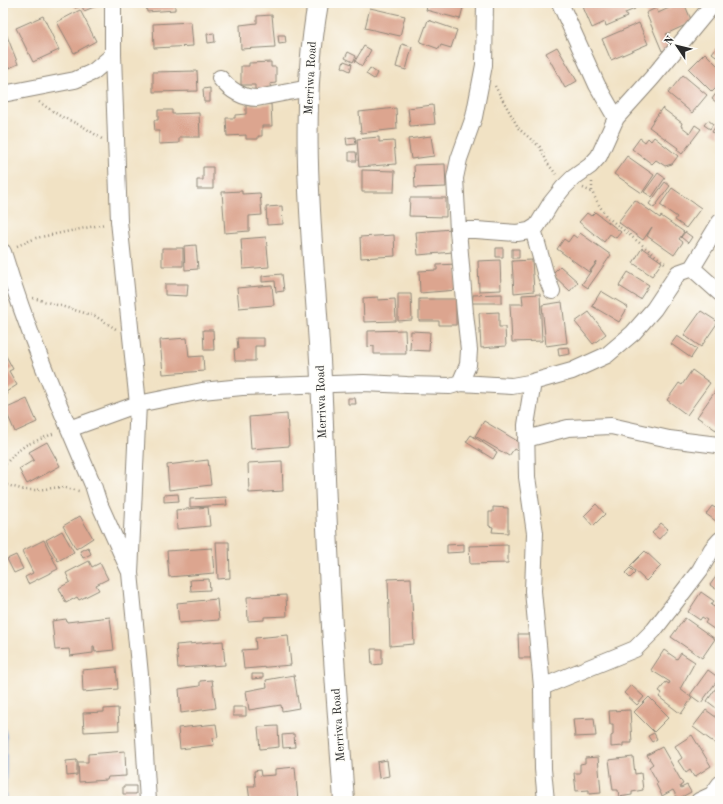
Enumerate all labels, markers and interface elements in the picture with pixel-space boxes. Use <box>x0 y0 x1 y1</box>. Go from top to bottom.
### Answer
north arrow <box>657 26 697 66</box>
text: N <box>663 34 677 48</box>
street label: Merriwa Road <box>303 41 319 115</box>
street label: Merriwa Road <box>315 365 329 439</box>
street label: Merriwa Road <box>330 688 348 762</box>

